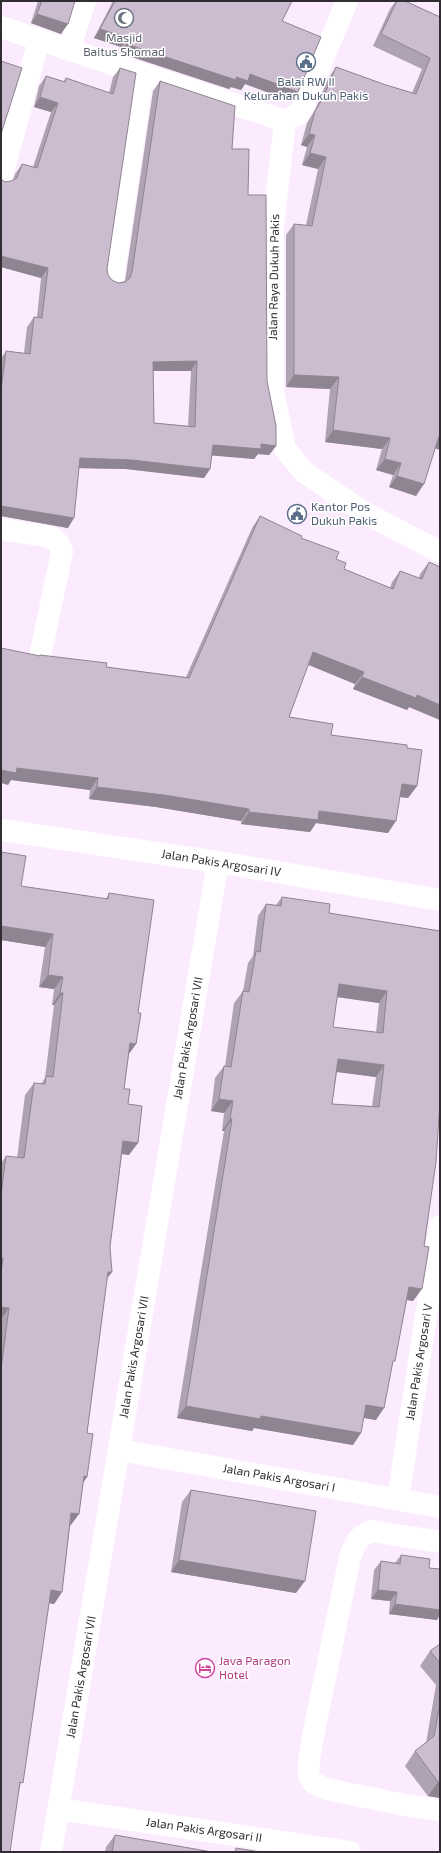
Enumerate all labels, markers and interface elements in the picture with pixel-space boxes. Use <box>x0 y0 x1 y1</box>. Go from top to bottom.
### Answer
mosque icon: Masjid Baitus Shomad <box>113 7 135 29</box>
place label: Masjid Baitus Shomad <box>83 30 165 58</box>
public building icon: Balai RW II Kelurahan Dukuh Pakis <box>295 51 317 73</box>
place label: Balai RW II Kelurahan Dukuh Pakis <box>244 74 368 102</box>
street label: Jalan Raya Dukuh Pakis <box>265 214 281 340</box>
place label: Kantor Pos Dukuh Pakis <box>311 499 377 527</box>
public building icon: Kantor Pos Dukuh Pakis <box>286 503 308 525</box>
street label: Jalan Pakis Argosari IV <box>160 846 283 878</box>
street label: Jalan Pakis Argosari VII <box>169 976 205 1100</box>
street label: Jalan Pakis Argosari VII <box>115 1295 151 1419</box>
street label: Jalan Pakis Argosari V <box>402 1302 434 1421</box>
street label: Jalan Pakis Argosari I <box>222 1460 336 1494</box>
street label: Jalan Pakis Argosari VII <box>62 1615 98 1739</box>
place label: Java Paragon Hotel <box>219 1653 291 1681</box>
hotel icon: Java Paragon Hotel <box>194 1657 216 1679</box>
street label: Jalan Pakis Argosari II <box>145 1814 263 1844</box>

